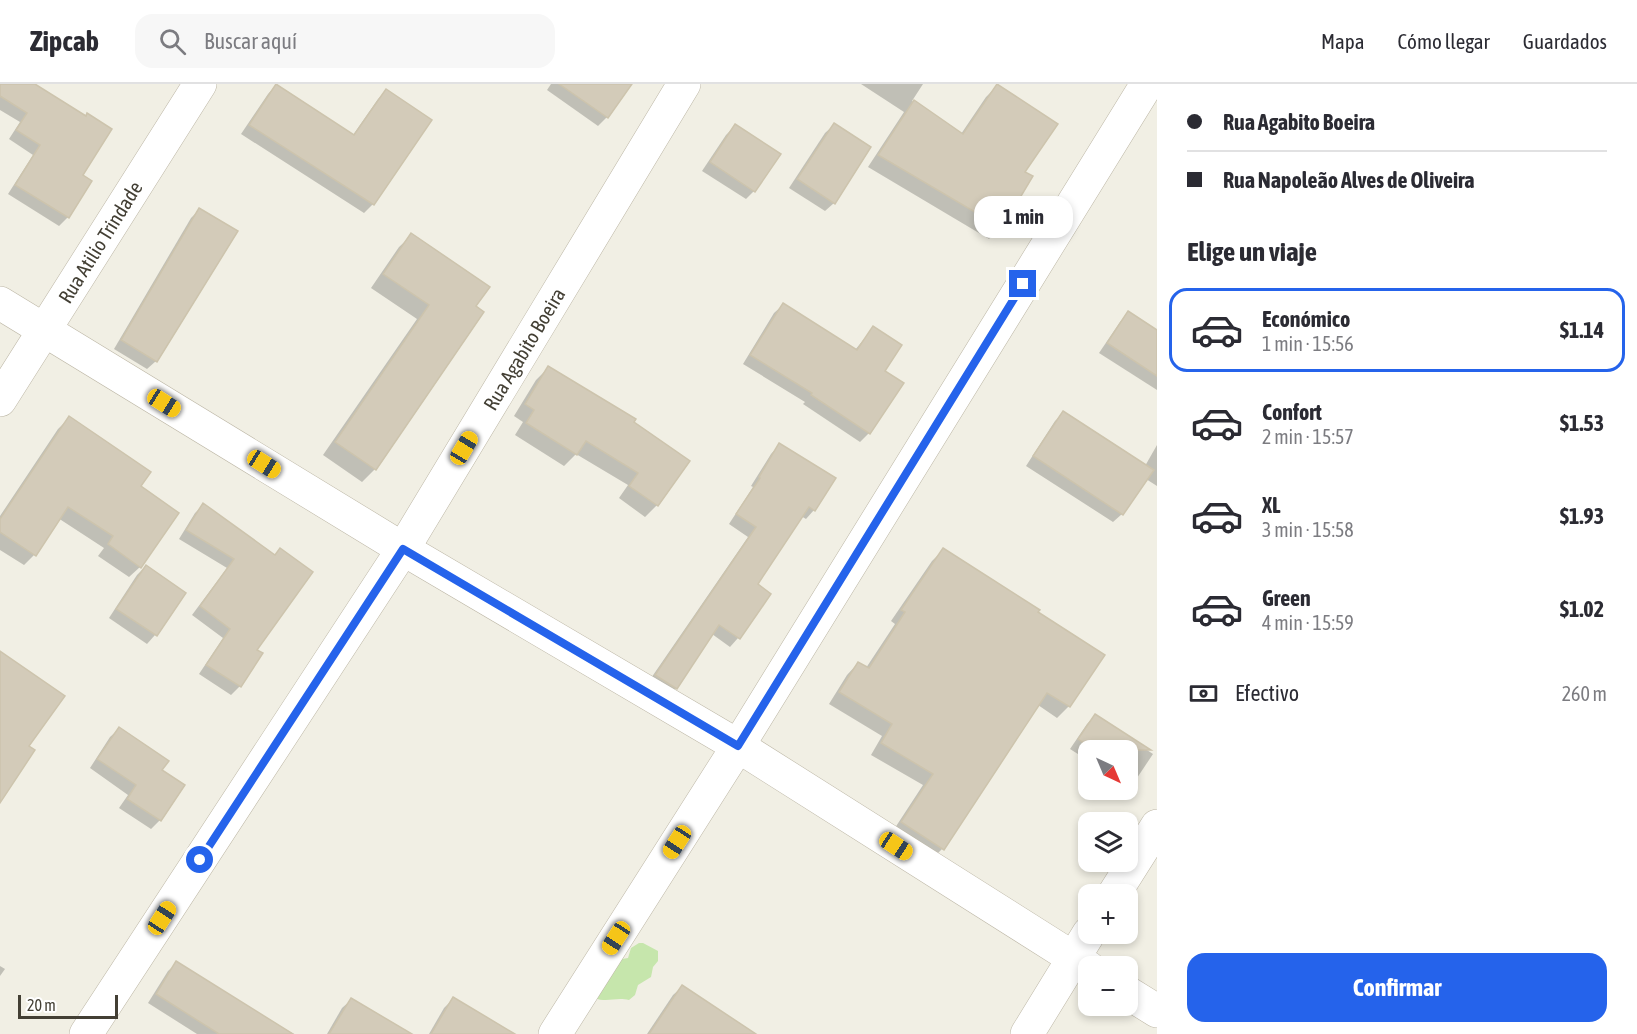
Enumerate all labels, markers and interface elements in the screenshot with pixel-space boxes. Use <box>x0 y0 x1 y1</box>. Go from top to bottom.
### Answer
search box <box>135 14 555 68</box>
text: Zipcab <box>30 25 99 57</box>
icon: search <box>156 25 189 58</box>
text: Buscar aquí <box>204 28 297 54</box>
text: Mapa <box>1321 29 1365 53</box>
text: Cómo llegar <box>1398 29 1490 53</box>
text: Guardados <box>1523 29 1607 53</box>
text: Rua Agabito Boeira <box>1223 109 1375 135</box>
text: Rua Napoleão Alves de Oliveira <box>1223 167 1474 193</box>
street label: Rua Atilio Trindade <box>53 177 147 307</box>
callout: 1 min <box>974 197 1072 239</box>
text: 1 min <box>1003 205 1044 228</box>
text: Elige un viaje <box>1187 236 1317 267</box>
route end <box>1009 270 1036 297</box>
street label: Rua Agabito Boeira <box>479 284 569 414</box>
icon: car <box>1190 303 1244 357</box>
text: Económico <box>1262 306 1350 332</box>
text: $1.14 <box>1560 317 1604 343</box>
text: 1 min · 15:56 <box>1262 332 1354 355</box>
car <box>144 386 184 420</box>
icon: car <box>1190 396 1244 450</box>
text: Confort <box>1262 399 1322 425</box>
text: $1.53 <box>1560 410 1604 436</box>
text: 2 min · 15:57 <box>1262 425 1354 448</box>
car <box>447 428 481 468</box>
car <box>244 447 284 481</box>
icon: car <box>1190 489 1244 543</box>
text: XL <box>1262 492 1280 518</box>
text: $1.93 <box>1560 503 1604 529</box>
text: 3 min · 15:58 <box>1262 518 1354 541</box>
icon: car <box>1190 582 1244 636</box>
text: Green <box>1262 585 1311 611</box>
text: $1.02 <box>1560 596 1604 622</box>
text: 4 min · 15:59 <box>1262 611 1354 634</box>
icon: cash <box>1187 677 1220 710</box>
text: Efectivo <box>1235 680 1299 706</box>
text: 260 m <box>1562 682 1607 705</box>
north arrow <box>1078 740 1138 800</box>
map controls <box>1078 740 1138 1016</box>
button: layers <box>1078 812 1138 872</box>
car <box>660 822 694 862</box>
car <box>876 829 916 863</box>
route start <box>186 846 213 873</box>
button: + <box>1078 884 1138 944</box>
car <box>145 898 179 938</box>
car <box>599 918 633 958</box>
button: Confirmar <box>1187 953 1607 1022</box>
button: − <box>1078 956 1138 1016</box>
scale bar <box>18 992 118 1020</box>
text: 20 m <box>27 996 56 1014</box>

